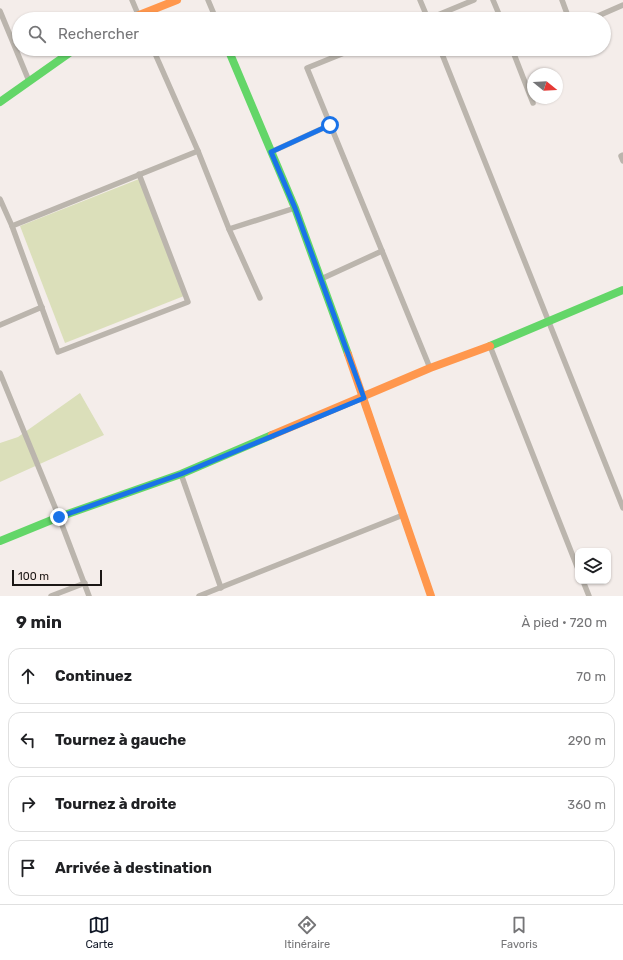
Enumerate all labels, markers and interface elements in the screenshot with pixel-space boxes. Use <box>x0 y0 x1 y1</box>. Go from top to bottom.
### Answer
search box <box>12 12 611 56</box>
icon: search <box>26 23 48 45</box>
text: Rechercher <box>58 25 139 43</box>
north arrow <box>527 68 563 104</box>
route start <box>321 116 339 134</box>
route end <box>50 508 68 526</box>
map controls <box>575 548 611 584</box>
button: layers <box>575 548 611 584</box>
scale bar <box>12 568 102 587</box>
text: 100 m <box>18 570 49 583</box>
text: 9 min <box>16 612 62 632</box>
text: À pied · 720 m <box>522 615 607 630</box>
icon: ahead <box>17 665 39 687</box>
text: Continuez <box>55 667 132 685</box>
text: 70 m <box>576 669 606 684</box>
icon: left <box>17 729 39 751</box>
text: Tournez à gauche <box>55 731 186 749</box>
text: 290 m <box>568 733 606 748</box>
icon: right <box>17 793 39 815</box>
text: Tournez à droite <box>55 795 176 813</box>
text: 360 m <box>567 797 606 812</box>
icon: arrive <box>17 857 39 879</box>
text: Arrivée à destination <box>55 859 212 877</box>
tab: Carte <box>85 914 113 951</box>
tab: Itinéraire <box>284 914 330 951</box>
tab: Favoris <box>501 914 538 951</box>

